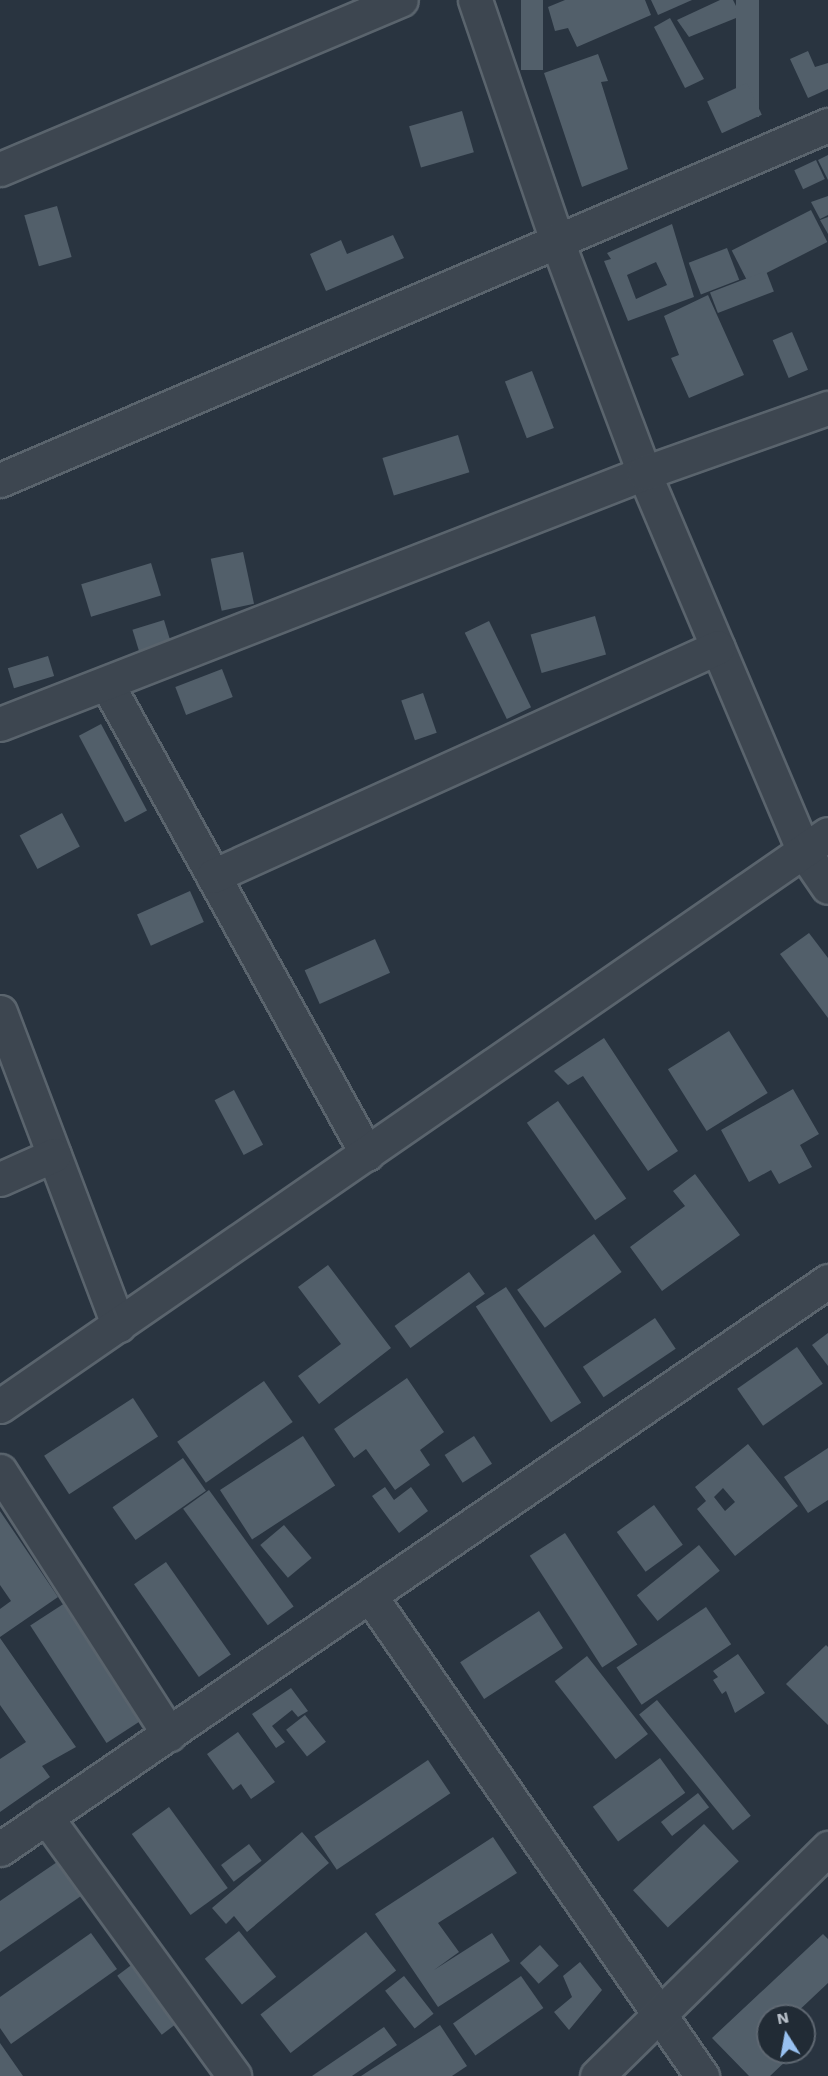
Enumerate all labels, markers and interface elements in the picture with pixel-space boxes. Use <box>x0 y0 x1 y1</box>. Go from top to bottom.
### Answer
north arrow <box>756 2004 816 2064</box>
text: N <box>775 2007 790 2028</box>

